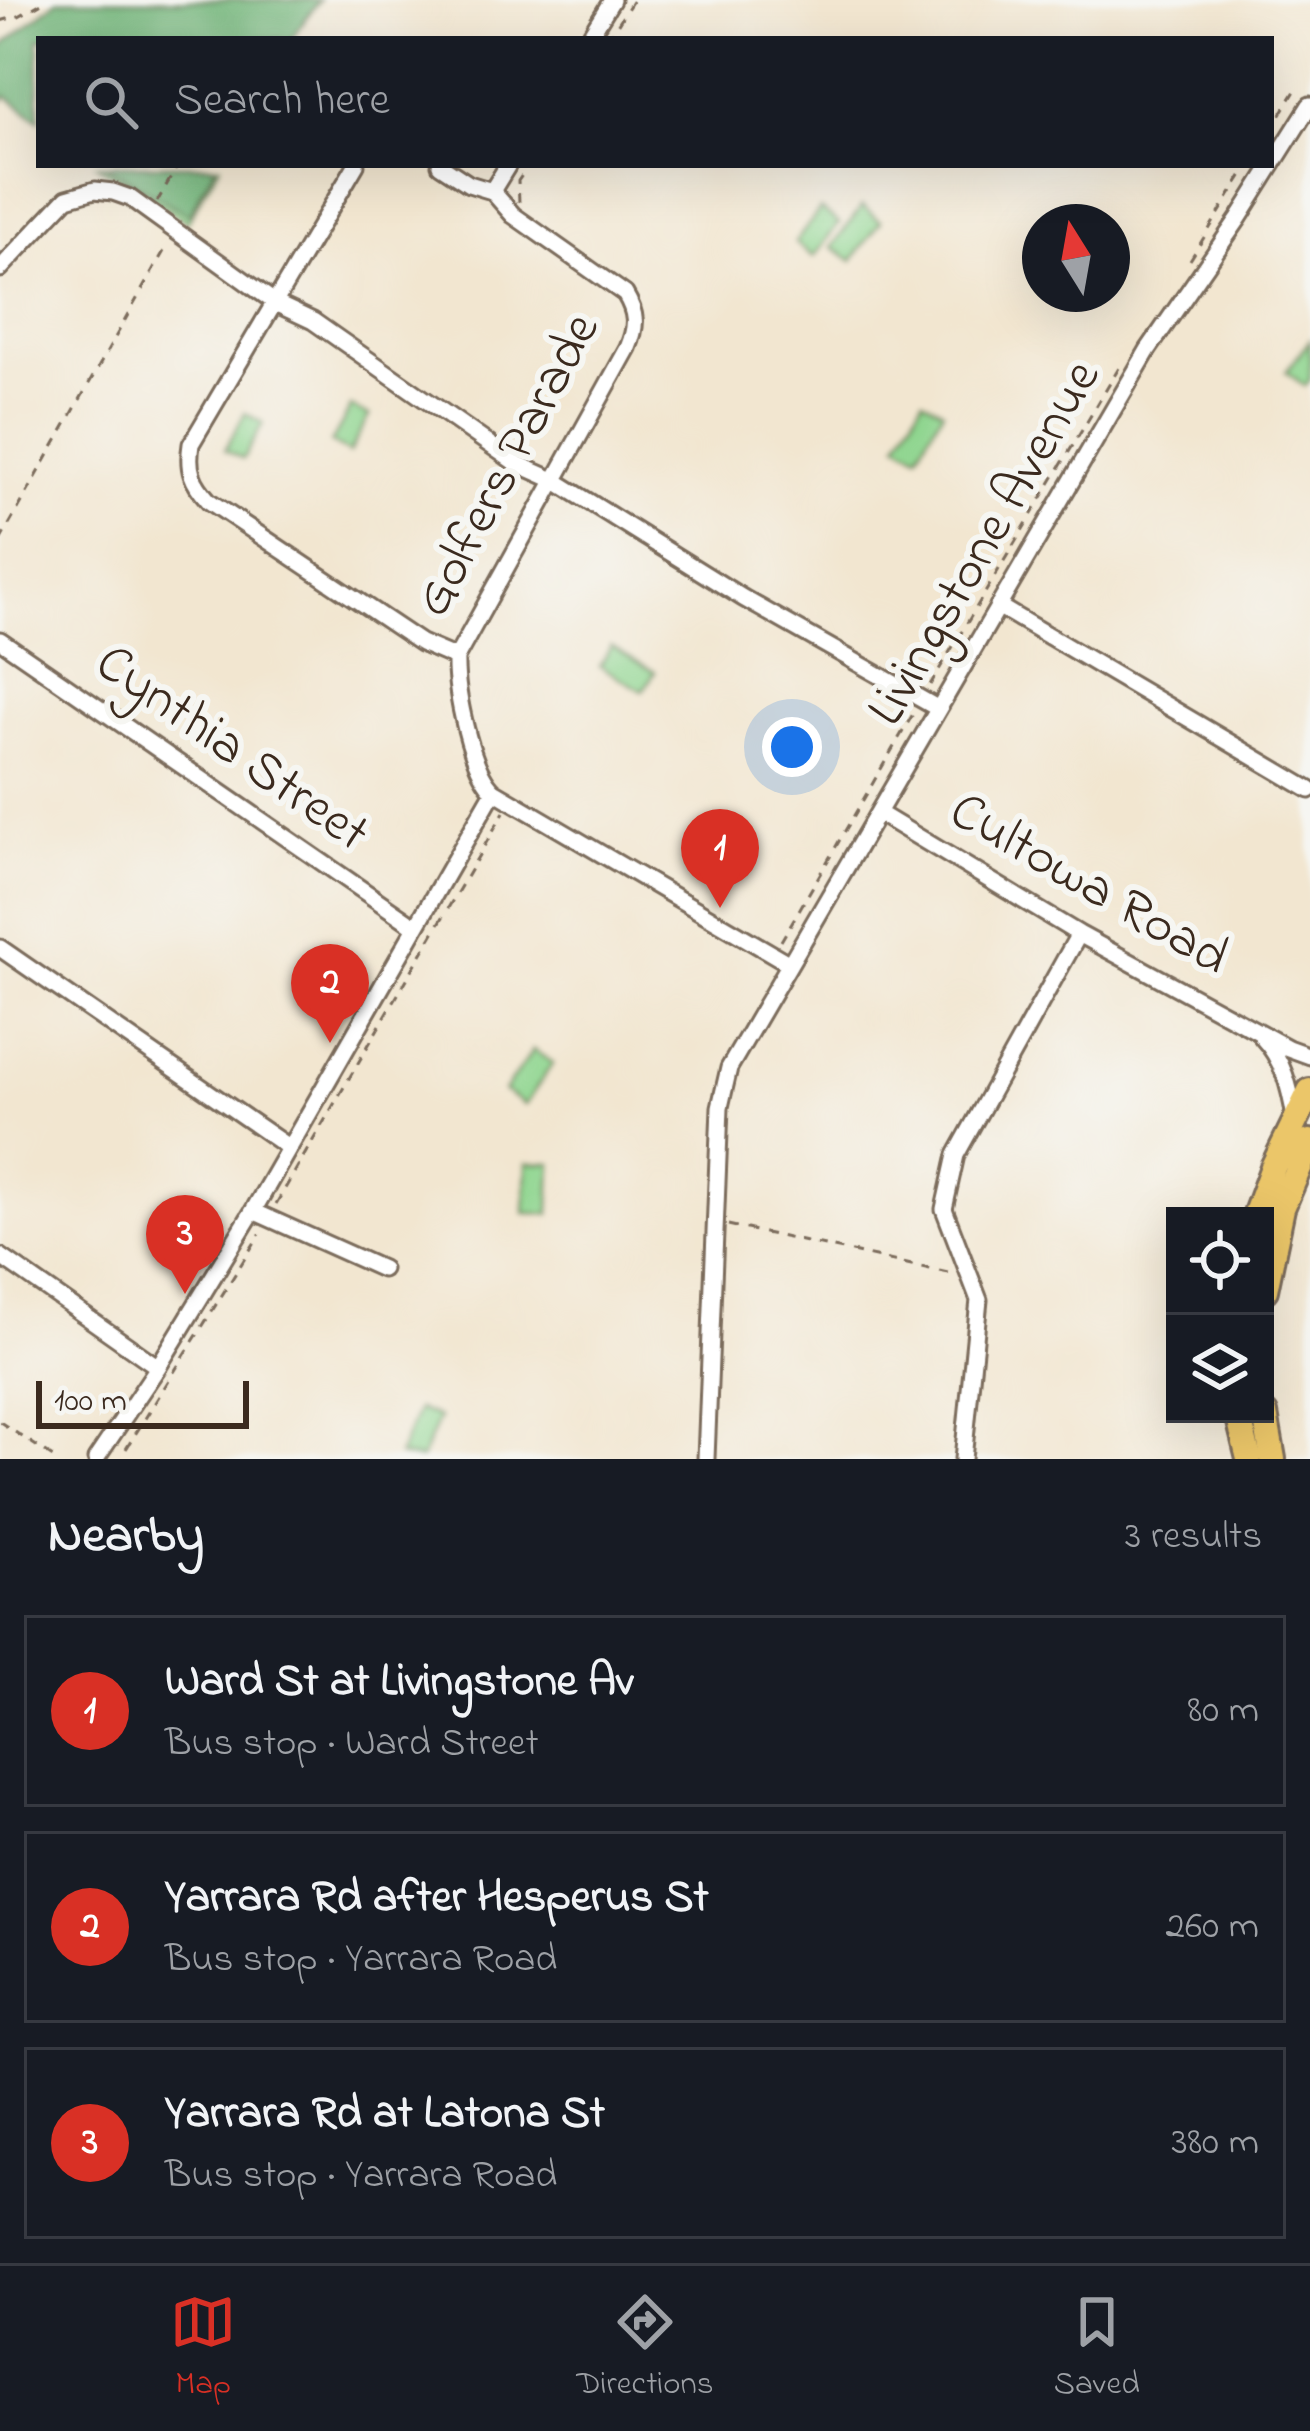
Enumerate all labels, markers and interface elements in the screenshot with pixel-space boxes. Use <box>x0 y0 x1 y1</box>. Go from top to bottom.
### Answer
search box <box>36 36 1274 168</box>
icon: search <box>78 69 144 135</box>
text: Search here <box>174 69 390 135</box>
north arrow <box>1022 204 1130 312</box>
street label: Golfers Parade <box>396 300 622 632</box>
street label: Livingstone Avenue <box>850 346 1124 742</box>
street label: Cynthia Street <box>78 627 384 873</box>
your location <box>762 717 822 777</box>
street label: Cultowa Road <box>934 774 1242 998</box>
pin: 1 <box>681 809 759 908</box>
pin: 2 <box>291 944 369 1043</box>
pin: 3 <box>146 1195 224 1294</box>
map controls <box>1166 1207 1274 1423</box>
button: locate <box>1166 1207 1274 1315</box>
button: layers <box>1166 1315 1274 1423</box>
scale bar <box>36 1375 249 1428</box>
text: 100 m <box>54 1378 127 1426</box>
text: Nearby <box>48 1500 204 1575</box>
text: 3 results <box>1125 1509 1262 1566</box>
text: Ward St at Livingstone Av <box>165 1650 633 1716</box>
text: 1 <box>84 1683 96 1740</box>
text: 80 m <box>1188 1683 1259 1740</box>
text: Bus stop · Ward Street <box>165 1716 539 1773</box>
text: Yarrara Rd after Hesperus St <box>165 1866 709 1932</box>
text: 2 <box>80 1899 100 1956</box>
text: 260 m <box>1166 1899 1259 1956</box>
text: Bus stop · Yarrara Road <box>165 1932 557 1989</box>
text: Yarrara Rd at Latona St <box>165 2082 605 2148</box>
text: 3 <box>82 2115 98 2172</box>
text: 380 m <box>1171 2115 1259 2172</box>
text: Bus stop · Yarrara Road <box>165 2148 557 2205</box>
tab: Map <box>170 2289 236 2409</box>
tab: Directions <box>576 2289 713 2409</box>
tab: Saved <box>1054 2289 1140 2409</box>

